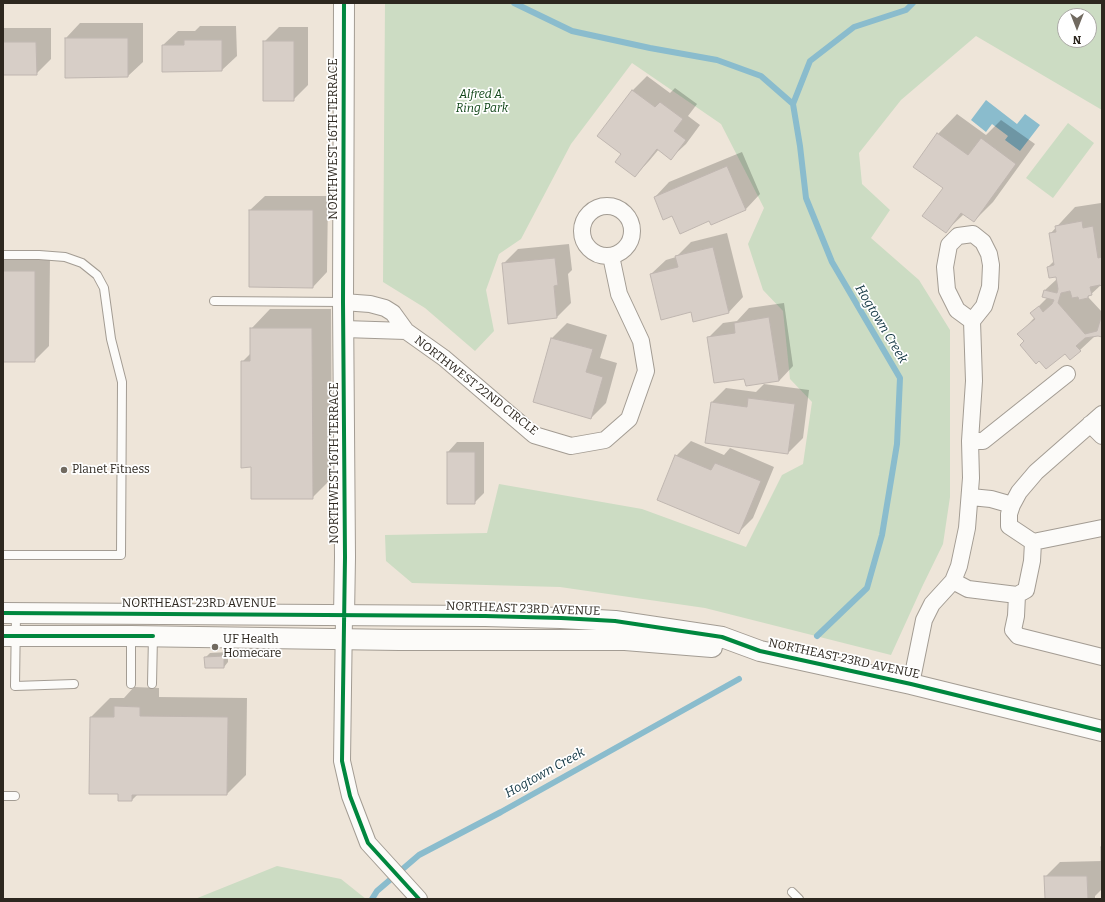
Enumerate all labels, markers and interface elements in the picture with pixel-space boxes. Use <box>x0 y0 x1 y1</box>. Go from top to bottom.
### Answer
north arrow <box>1057 8 1097 48</box>
text: N <box>1073 33 1081 46</box>
street label: NORTHWEST 16TH TERRACE <box>327 58 341 220</box>
park label: Alfred A. Ring Park <box>456 88 508 116</box>
water label: Hogtown Creek <box>851 282 911 366</box>
street label: NORTHWEST 22ND CIRCLE <box>411 333 541 439</box>
street label: NORTHWEST 16TH TERRACE <box>328 382 342 544</box>
place label: Planet Fitness <box>72 463 150 477</box>
marker: Planet Fitness <box>59 465 69 475</box>
street label: NORTHEAST 23RD AVENUE <box>122 597 276 611</box>
street label: NORTHEAST 23RD AVENUE <box>445 599 601 619</box>
place label: UF Health Homecare <box>223 633 281 661</box>
street label: NORTHEAST 23RD AVENUE <box>767 636 921 682</box>
marker: UF Health Homecare <box>210 642 220 652</box>
water label: Hogtown Creek <box>502 745 588 801</box>

